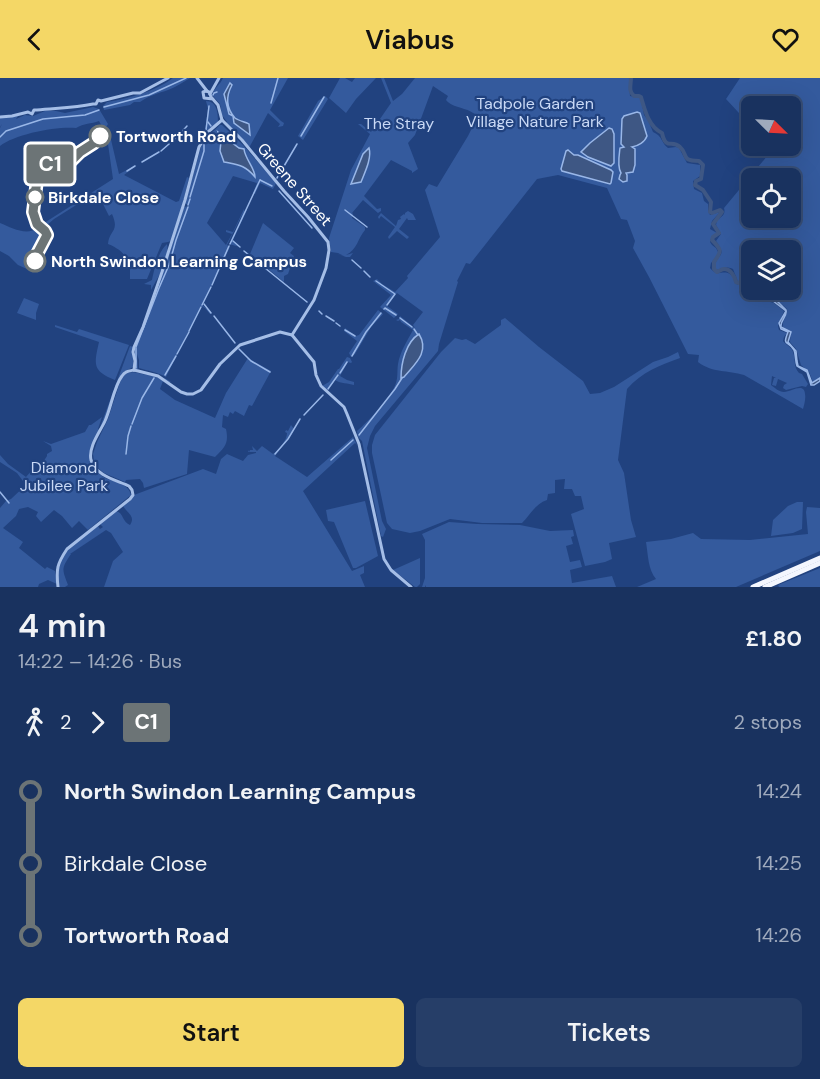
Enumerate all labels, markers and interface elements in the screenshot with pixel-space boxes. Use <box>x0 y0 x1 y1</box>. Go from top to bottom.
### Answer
text: Viabus <box>365 22 455 57</box>
icon: back <box>18 23 51 56</box>
icon: heart <box>769 23 802 56</box>
park label: Tadpole Garden Village Nature Park <box>466 93 604 132</box>
north arrow <box>741 96 801 156</box>
map controls <box>741 96 801 300</box>
park label: The Stray <box>364 113 434 134</box>
marker: Tortworth Road <box>89 125 111 147</box>
place label: Tortworth Road <box>116 126 236 147</box>
street label: Greene Street <box>253 138 337 230</box>
line badge: C1 <box>23 144 77 184</box>
text: C1 <box>38 150 62 178</box>
button: locate <box>741 168 801 228</box>
place label: Birkdale Close <box>48 187 159 208</box>
marker: Birkdale Close <box>26 188 44 206</box>
button: layers <box>741 240 801 300</box>
marker: North Swindon Learning Campus <box>24 250 46 272</box>
place label: North Swindon Learning Campus <box>51 251 307 272</box>
park label: Diamond Jubilee Park <box>20 457 108 496</box>
text: 4 min <box>18 604 106 647</box>
text: £1.80 <box>745 624 802 653</box>
text: 14:22 – 14:26 · Bus <box>18 648 182 674</box>
icon: walk <box>18 706 51 739</box>
icon: forward <box>81 706 114 739</box>
text: C1 <box>135 708 158 736</box>
text: 2 <box>60 709 72 735</box>
text: 2 stops <box>734 709 802 735</box>
text: North Swindon Learning Campus <box>64 777 416 806</box>
text: 14:24 <box>756 778 802 804</box>
text: Birkdale Close <box>64 849 207 878</box>
text: 14:25 <box>756 850 802 876</box>
text: Tortworth Road <box>64 921 229 950</box>
text: 14:26 <box>756 922 802 948</box>
button: Start <box>18 998 404 1067</box>
button: Tickets <box>416 998 802 1067</box>

